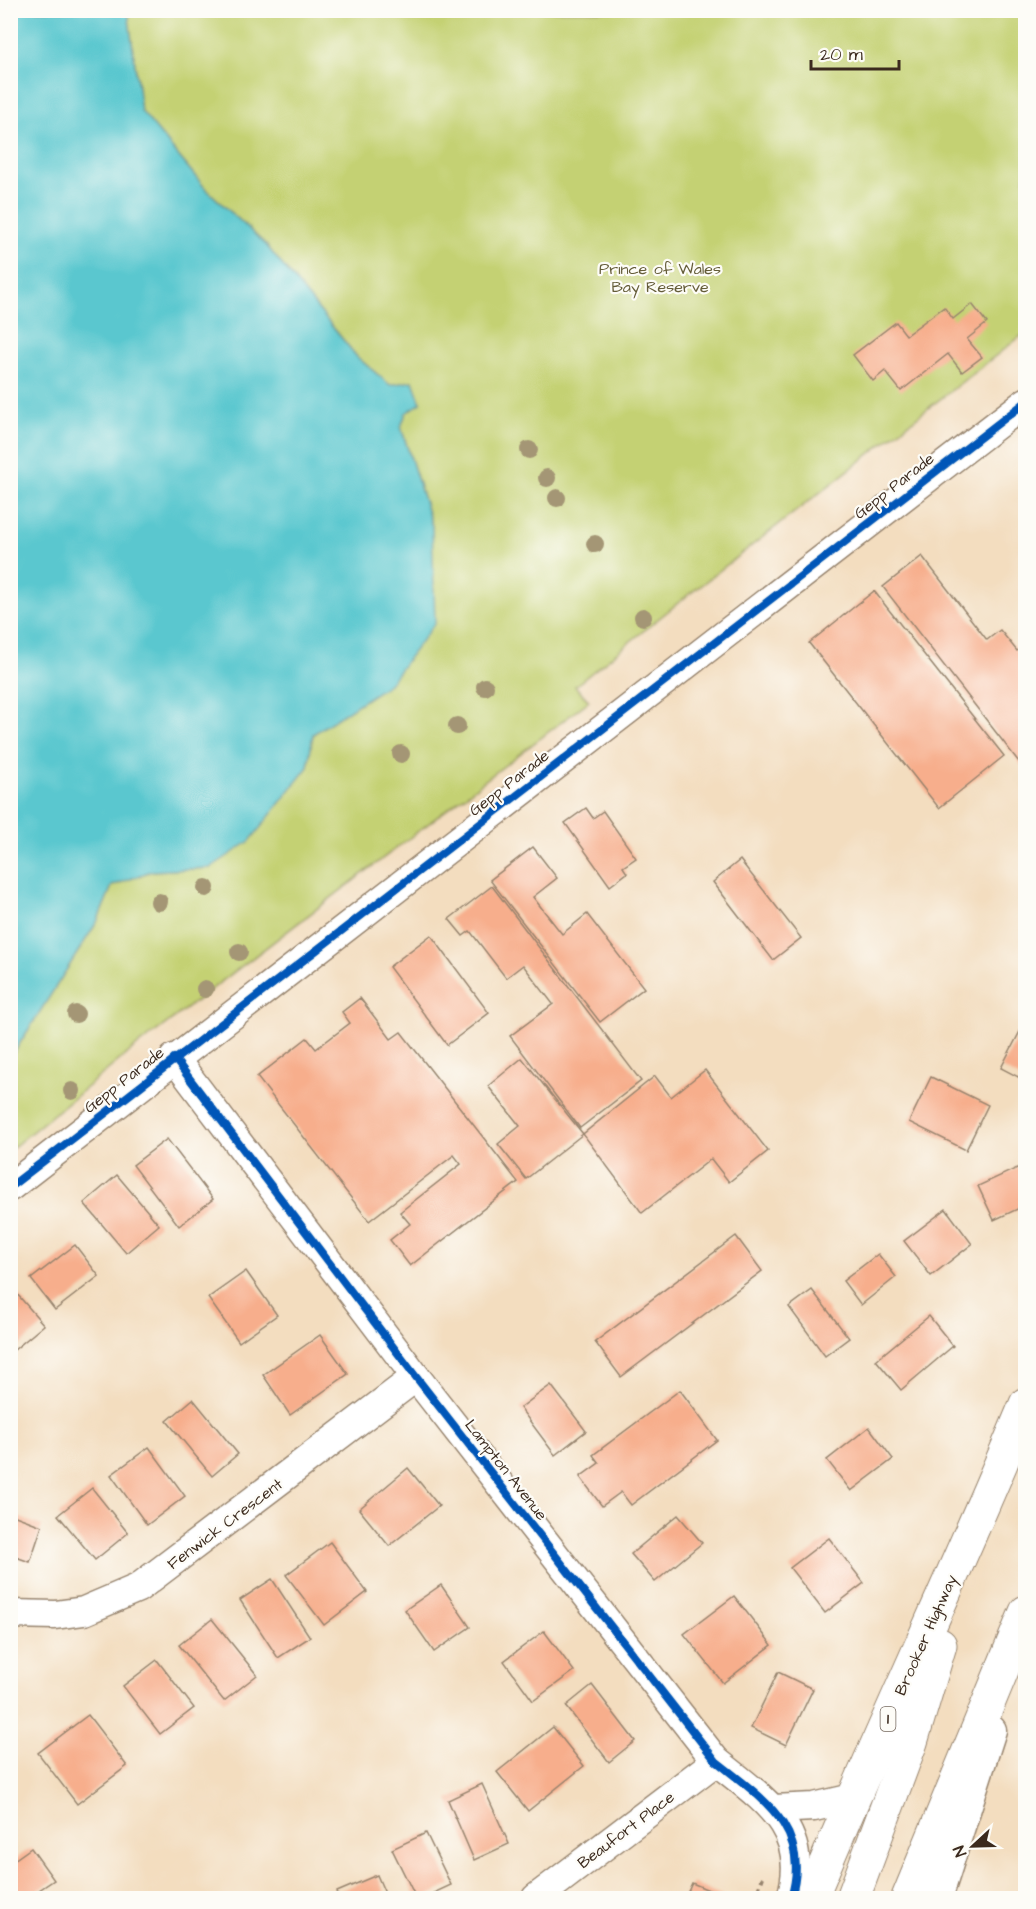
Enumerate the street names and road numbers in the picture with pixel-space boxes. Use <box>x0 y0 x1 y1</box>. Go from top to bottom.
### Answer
street label: Gepp Parade <box>849 448 939 524</box>
street label: Gepp Parade <box>464 745 554 821</box>
street label: Gepp Parade <box>79 1042 169 1118</box>
street label: Lampton Avenue <box>460 1415 553 1525</box>
street label: Fenwick Crescent <box>163 1473 288 1575</box>
street label: Brooker Highway <box>890 1571 964 1699</box>
road number: 1 <box>880 1707 896 1731</box>
street label: Beaufort Place <box>573 1786 679 1874</box>

